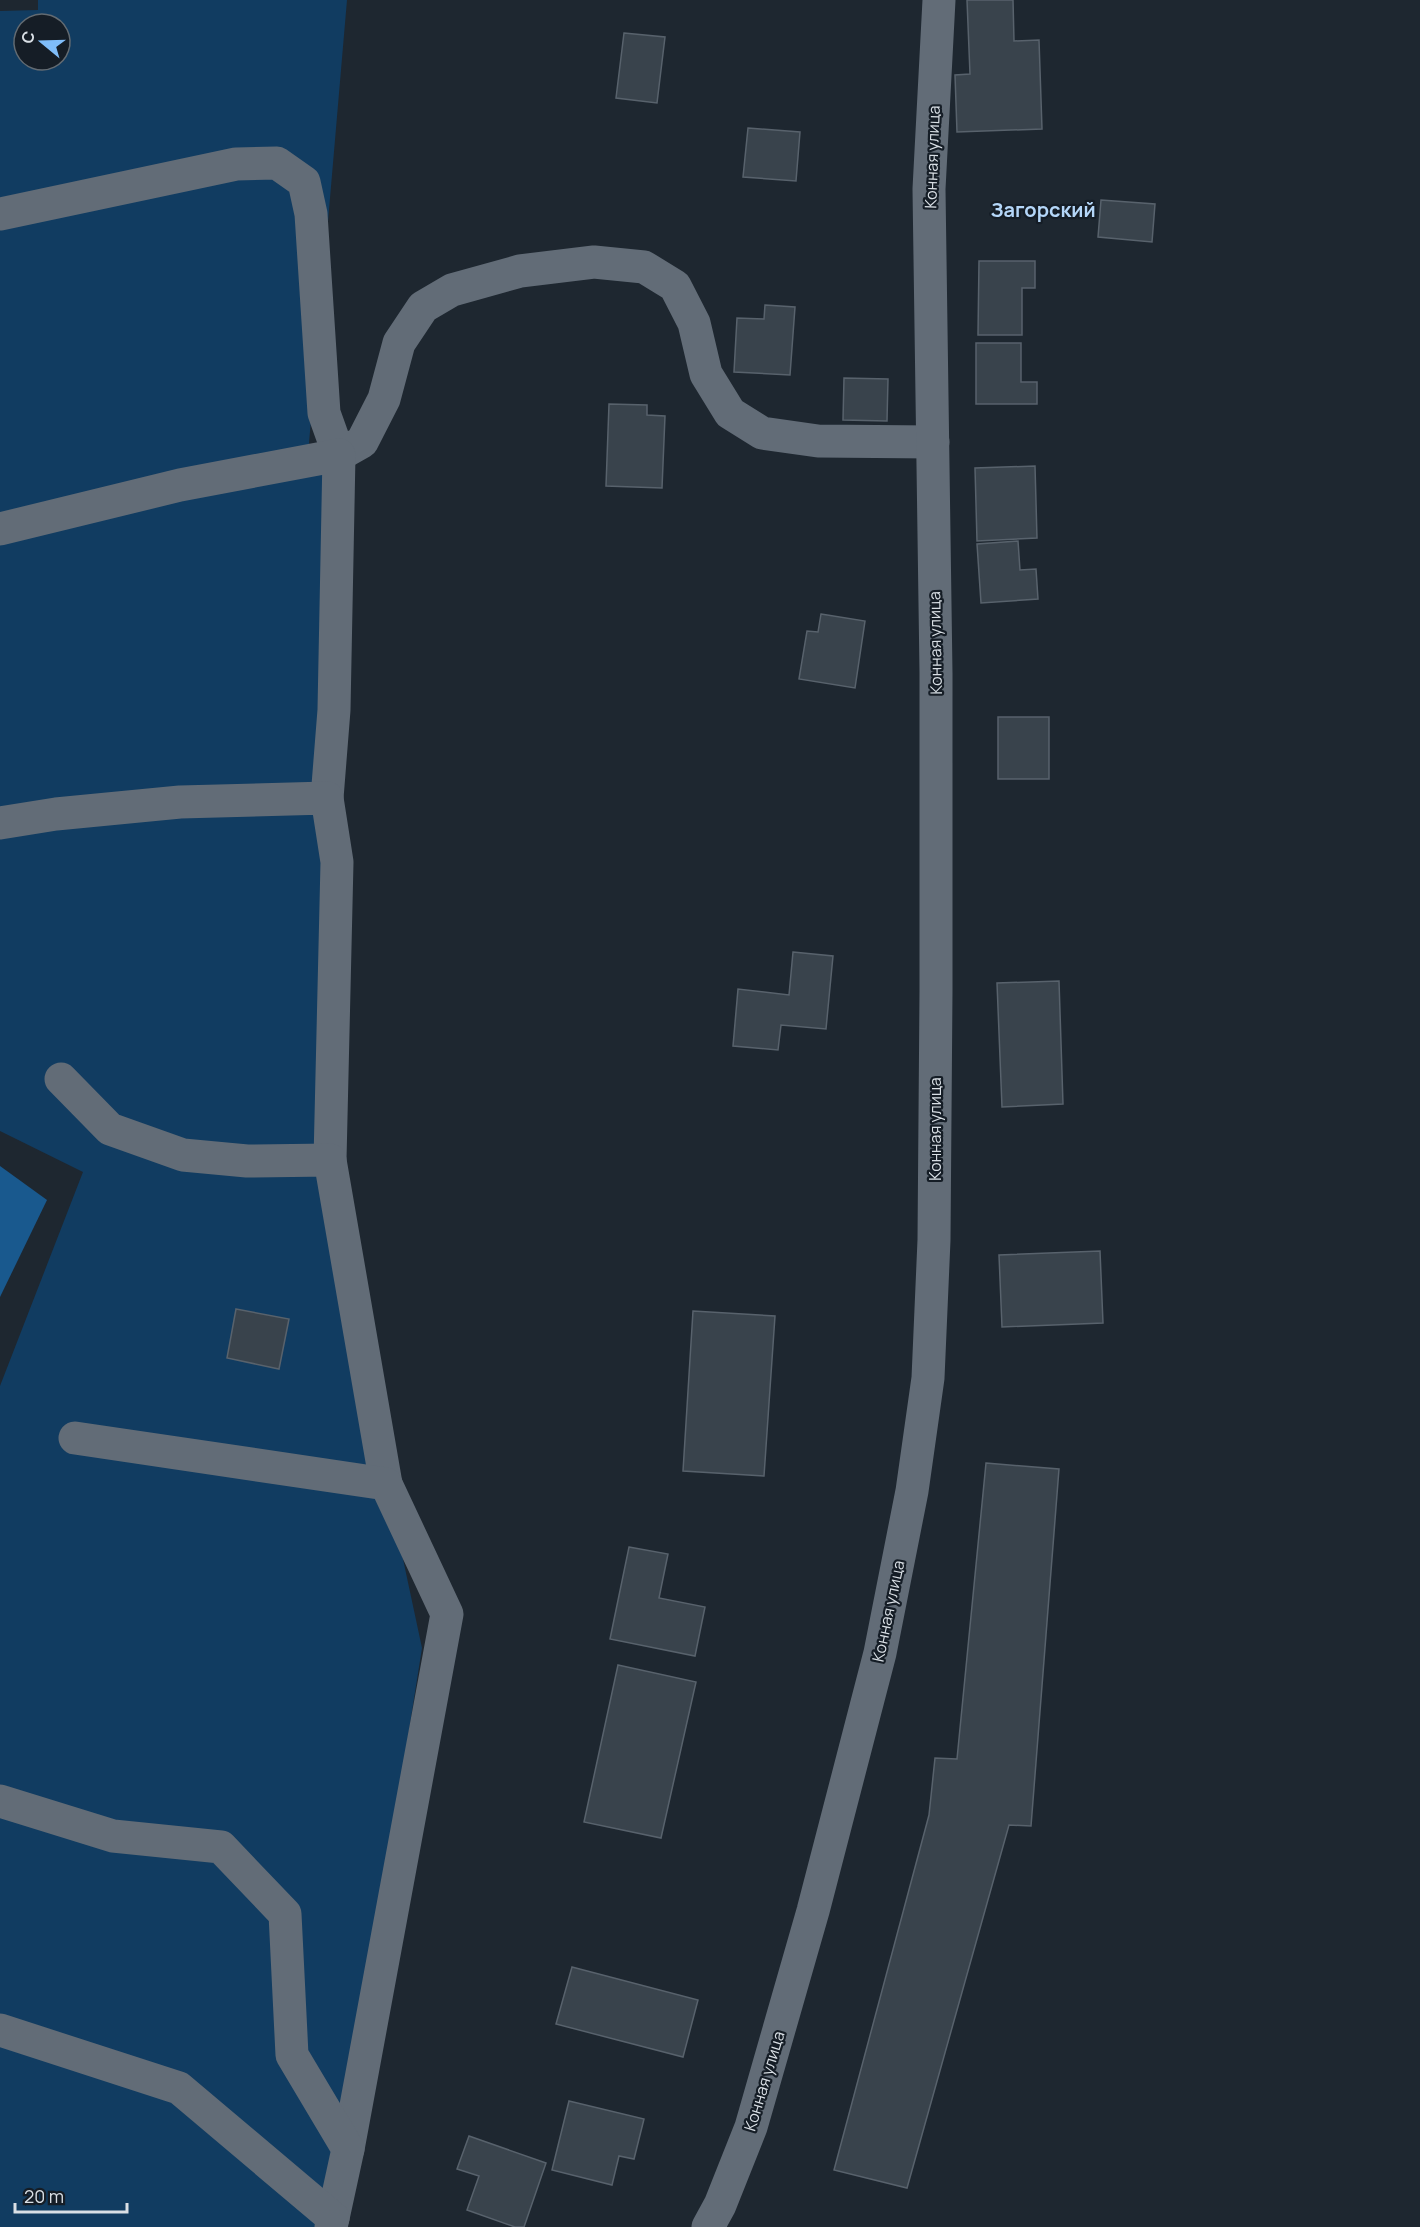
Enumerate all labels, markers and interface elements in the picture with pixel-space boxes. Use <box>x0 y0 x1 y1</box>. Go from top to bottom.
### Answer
north arrow <box>12 12 72 72</box>
text: С <box>15 28 40 46</box>
street label: Конная улица <box>919 105 945 209</box>
district label: Загорский <box>990 196 1096 223</box>
street label: Конная улица <box>923 591 947 695</box>
street label: Конная улица <box>924 1077 946 1181</box>
street label: Конная улица <box>866 1558 910 1664</box>
street label: Конная улица <box>738 2028 790 2134</box>
scale bar <box>15 2176 128 2214</box>
text: 20 m <box>24 2184 64 2208</box>

